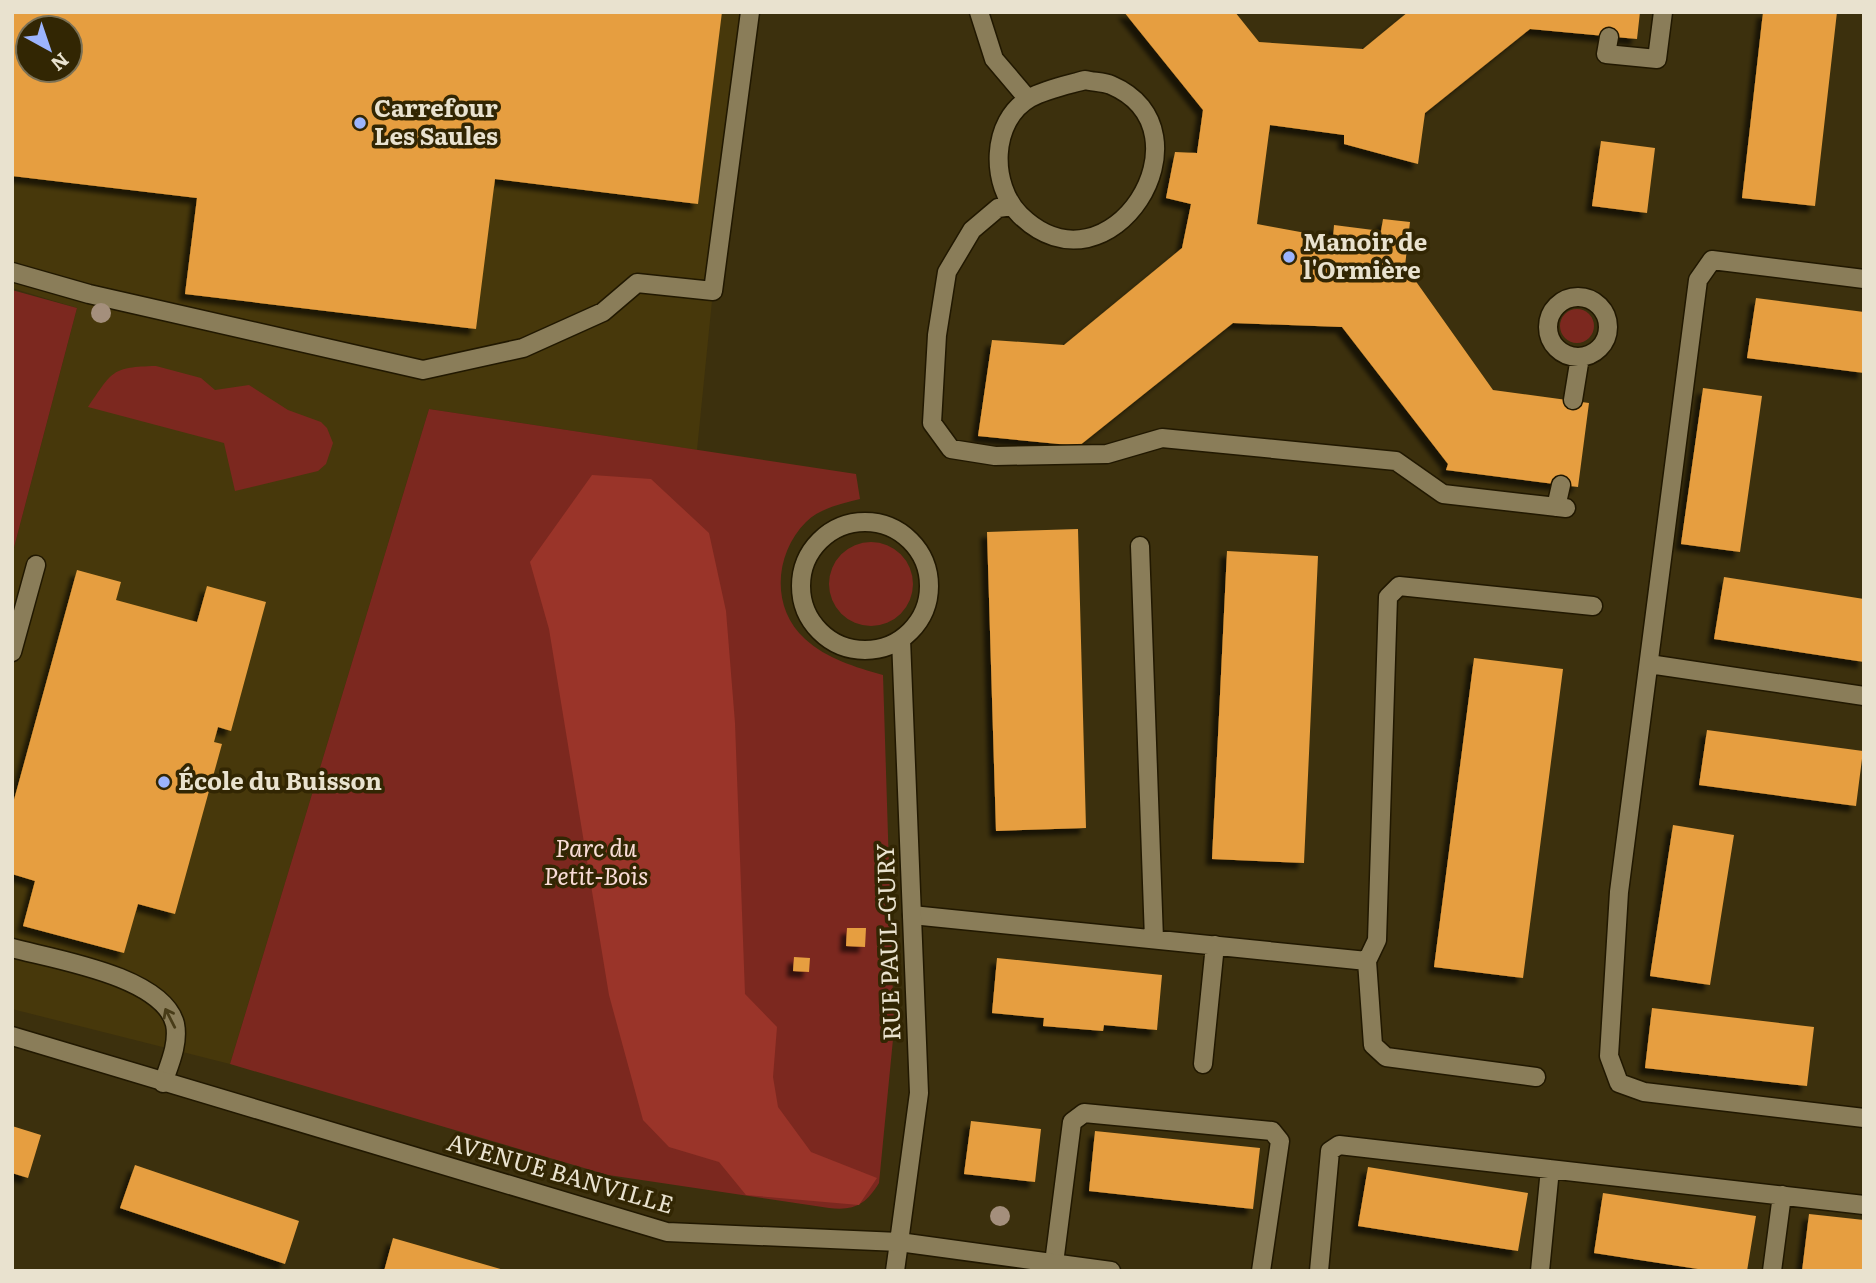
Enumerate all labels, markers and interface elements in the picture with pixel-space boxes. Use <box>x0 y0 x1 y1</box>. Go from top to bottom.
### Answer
north arrow <box>14 14 84 84</box>
text: N <box>45 47 76 79</box>
place label: Carrefour Les Saules <box>374 89 498 152</box>
marker: Carrefour Les Saules <box>352 115 368 131</box>
place label: Manoir de l'Ormière <box>1303 223 1427 286</box>
marker: Manoir de l'Ormière <box>1281 249 1297 265</box>
place label: École du Buisson <box>178 762 382 797</box>
marker: École du Buisson <box>156 774 172 790</box>
park label: Parc du Petit-Bois <box>544 829 648 892</box>
street label: RUE PAUL-GURY <box>866 843 907 1041</box>
one-way arrow <box>162 1008 176 1029</box>
street label: AVENUE BANVILLE <box>443 1123 678 1221</box>

